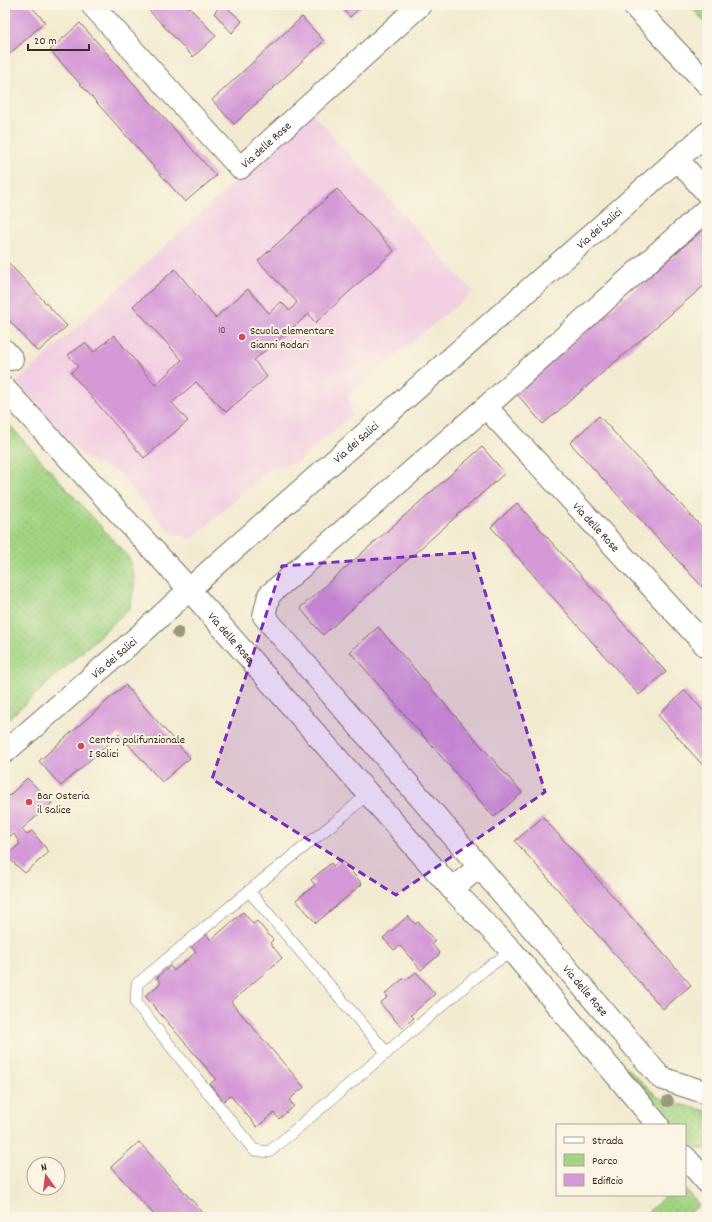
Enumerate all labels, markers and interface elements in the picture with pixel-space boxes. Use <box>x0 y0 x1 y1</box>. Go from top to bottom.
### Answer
scale bar <box>28 26 89 52</box>
text: 20 m <box>34 33 57 50</box>
street label: Via delle Rose <box>238 118 296 173</box>
street label: Via dei Salici <box>574 205 626 254</box>
place label: Scuola elementare Gianni Rodari <box>250 323 334 354</box>
house number: 10 <box>218 324 226 338</box>
marker: Scuola elementare Gianni Rodari <box>237 332 247 342</box>
street label: Via dei Salici <box>330 419 383 468</box>
street label: Via delle Rose <box>568 499 623 557</box>
street label: Via delle Rose <box>203 609 257 668</box>
street label: Via dei Salici <box>88 634 141 683</box>
place label: Centro polifunzionale I Salici <box>89 732 185 763</box>
marker: Centro polifunzionale I Salici <box>76 741 86 751</box>
place label: Bar Osteria il Salice <box>37 788 90 819</box>
marker: Bar Osteria il Salice <box>24 797 34 807</box>
street label: Via delle Rose <box>558 962 611 1021</box>
legend <box>556 1124 686 1196</box>
text: Strada <box>592 1133 623 1150</box>
text: Parco <box>592 1153 618 1170</box>
north arrow <box>26 1156 66 1196</box>
text: N <box>39 1160 49 1177</box>
text: Edificio <box>592 1173 623 1190</box>

